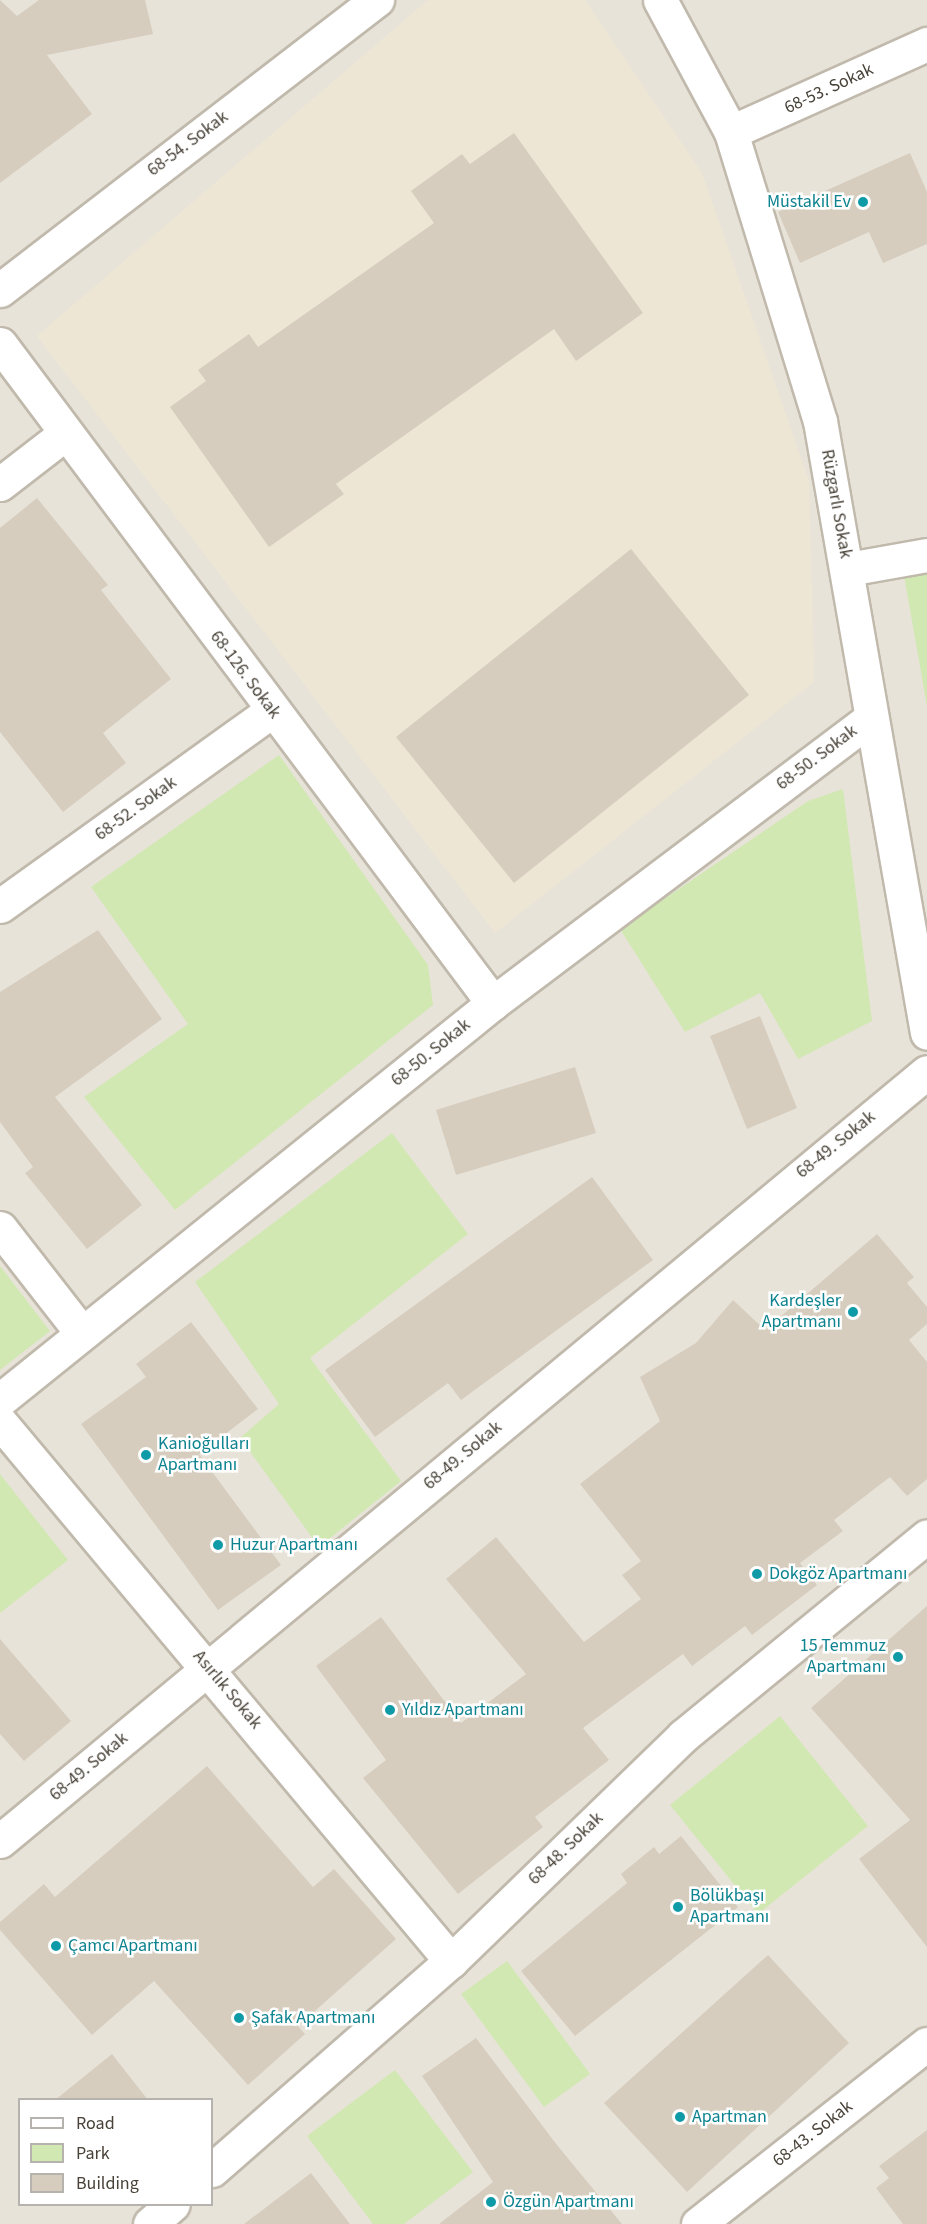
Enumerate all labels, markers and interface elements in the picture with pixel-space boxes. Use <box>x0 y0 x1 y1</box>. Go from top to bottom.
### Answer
street label: 68-53. Sokak <box>781 59 877 119</box>
street label: 68-54. Sokak <box>143 107 233 181</box>
place label: Müstakil Ev <box>767 191 851 213</box>
marker: Müstakil Ev <box>856 195 870 209</box>
street label: Rüzgarlı Sokak <box>816 448 856 560</box>
street label: 68-126. Sokak <box>205 627 285 723</box>
street label: 68-50. Sokak <box>772 721 862 795</box>
street label: 68-52. Sokak <box>91 772 181 846</box>
street label: 68-50. Sokak <box>387 1015 475 1091</box>
street label: 68-49. Sokak <box>792 1107 880 1183</box>
place label: Kardeşler Apartmanı <box>762 1291 841 1334</box>
marker: Kardeşler Apartmanı <box>846 1305 860 1319</box>
street label: 68-49. Sokak <box>419 1417 507 1495</box>
place label: Kanioğulları Apartmanı <box>158 1434 249 1476</box>
marker: Kanioğulları Apartmanı <box>139 1448 153 1462</box>
place label: Huzur Apartmanı <box>230 1534 358 1556</box>
marker: Huzur Apartmanı <box>211 1538 225 1552</box>
place label: Dokgöz Apartmanı <box>769 1563 907 1585</box>
marker: Dokgöz Apartmanı <box>750 1567 764 1581</box>
place label: 15 Temmuz Apartmanı <box>800 1636 886 1678</box>
street label: Asırlık Sokak <box>188 1646 266 1734</box>
marker: 15 Temmuz Apartmanı <box>891 1650 905 1664</box>
place label: Yıldız Apartmanı <box>402 1699 524 1721</box>
marker: Yıldız Apartmanı <box>383 1703 397 1717</box>
street label: 68-49. Sokak <box>45 1728 133 1806</box>
street label: 68-48. Sokak <box>524 1808 608 1890</box>
place label: Bölükbaşı Apartmanı <box>690 1886 769 1928</box>
marker: Bölükbaşı Apartmanı <box>671 1900 685 1914</box>
place label: Çamcı Apartmanı <box>68 1935 198 1957</box>
marker: Çamcı Apartmanı <box>49 1939 63 1953</box>
place label: Şafak Apartmanı <box>251 2007 375 2029</box>
marker: Şafak Apartmanı <box>232 2011 246 2025</box>
street label: 68-43. Sokak <box>769 2096 857 2172</box>
legend <box>18 2098 213 2206</box>
place label: Apartman <box>692 2106 767 2128</box>
marker: Apartman <box>673 2110 687 2124</box>
text: Road <box>76 2111 115 2136</box>
text: Park <box>76 2141 110 2166</box>
text: Building <box>76 2171 139 2196</box>
place label: Özgün Apartmanı <box>503 2191 634 2213</box>
marker: Özgün Apartmanı <box>484 2195 498 2209</box>

